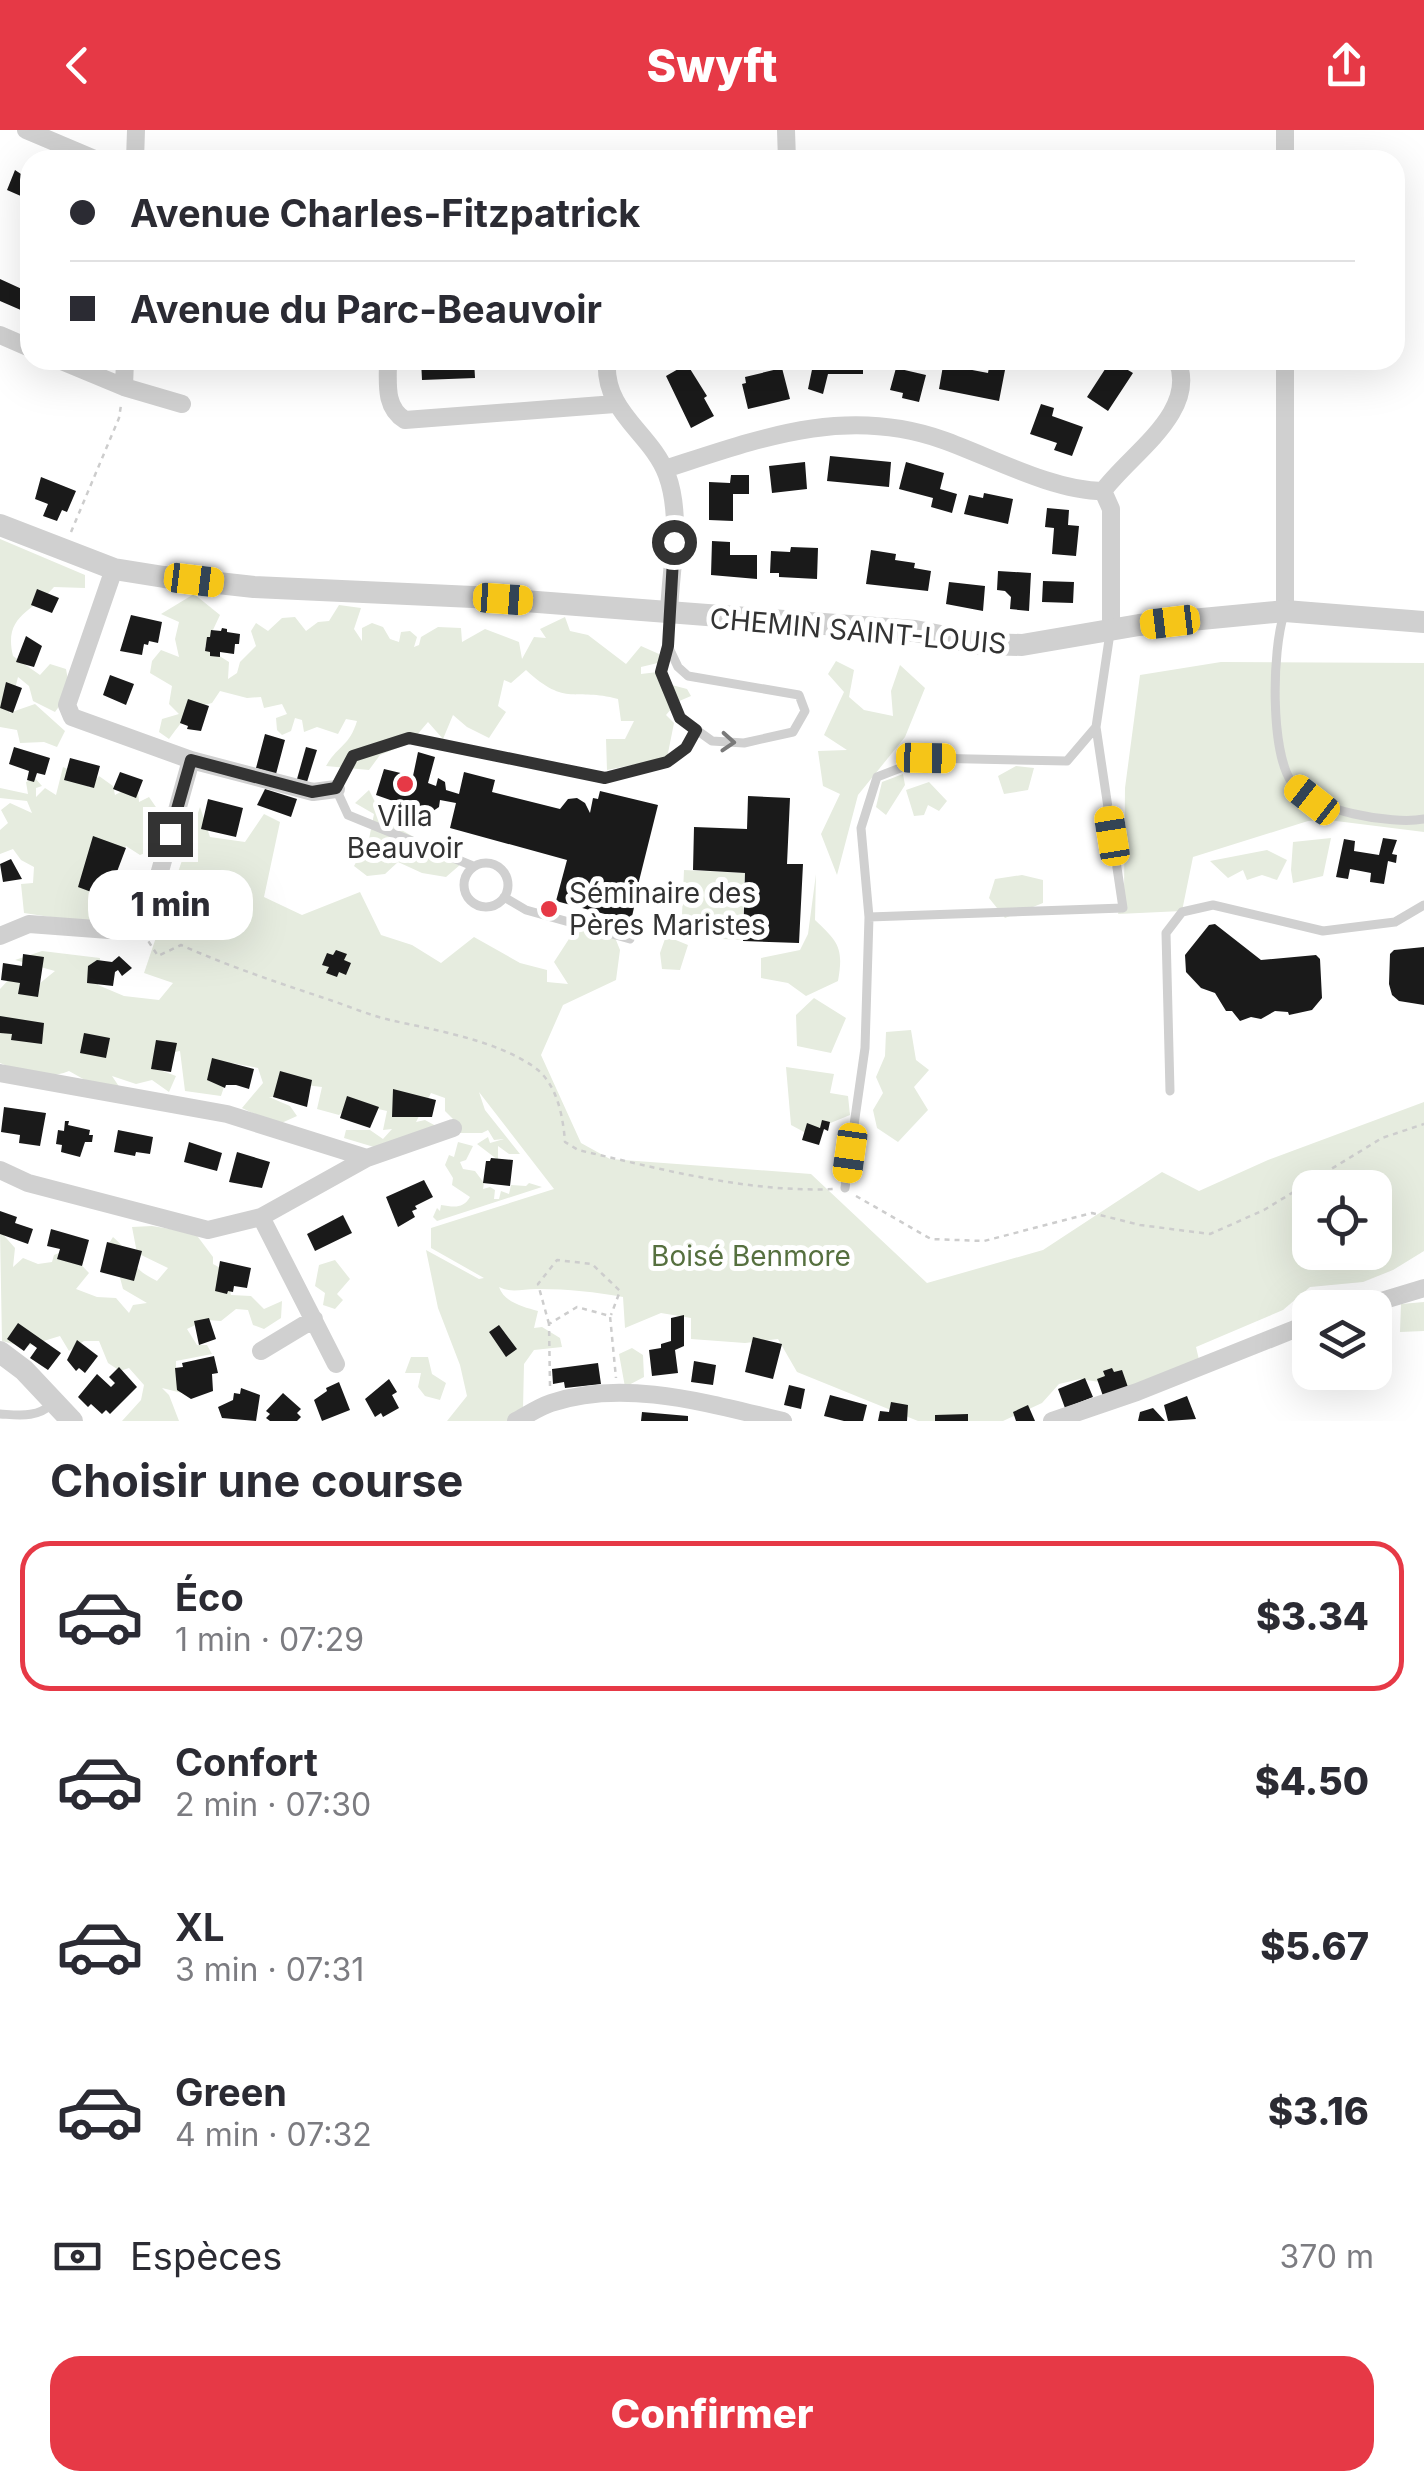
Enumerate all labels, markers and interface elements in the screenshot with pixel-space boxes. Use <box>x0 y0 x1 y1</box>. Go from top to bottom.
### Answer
icon: back <box>50 38 105 93</box>
text: Swyft <box>647 38 777 93</box>
icon: share <box>1319 38 1374 93</box>
text: Avenue Charles-Fitzpatrick <box>130 190 640 236</box>
text: Avenue du Parc-Beauvoir <box>130 286 602 332</box>
route start <box>652 520 697 565</box>
car <box>162 561 226 599</box>
car <box>472 582 534 616</box>
street label: CHEMIN SAINT-LOUIS <box>708 601 1008 661</box>
car <box>1138 603 1202 641</box>
one-way arrow <box>720 730 736 752</box>
car <box>896 742 956 774</box>
car <box>1279 770 1345 830</box>
marker: Villa Beauvoir <box>394 773 416 795</box>
place label: Villa Beauvoir <box>347 799 463 865</box>
car <box>1092 804 1132 868</box>
route end <box>148 812 193 857</box>
callout: 1 min <box>88 869 252 939</box>
place label: Séminaire des Pères Maristes <box>569 876 766 942</box>
text: 1 min <box>130 885 211 924</box>
marker: Séminaire des Pères Maristes <box>538 898 560 920</box>
car <box>831 1121 869 1185</box>
map controls <box>1292 1170 1392 1390</box>
button: locate <box>1292 1170 1392 1270</box>
park label: Boisé Benmore <box>651 1239 851 1273</box>
button: layers <box>1292 1290 1392 1390</box>
text: Choisir une course <box>50 1453 463 1508</box>
icon: car <box>55 1571 145 1661</box>
text: Éco <box>175 1574 244 1620</box>
text: $3.34 <box>1256 1593 1369 1639</box>
text: 1 min · 07:29 <box>175 1620 364 1659</box>
icon: car <box>55 1736 145 1826</box>
text: Confort <box>175 1739 318 1785</box>
text: $4.50 <box>1255 1758 1369 1804</box>
text: 2 min · 07:30 <box>175 1785 371 1824</box>
icon: car <box>55 1901 145 1991</box>
text: XL <box>175 1904 225 1950</box>
text: $5.67 <box>1260 1923 1369 1969</box>
text: 3 min · 07:31 <box>175 1950 364 1989</box>
icon: car <box>55 2066 145 2156</box>
text: Green <box>175 2069 287 2115</box>
text: $3.16 <box>1268 2088 1369 2134</box>
text: 4 min · 07:32 <box>175 2115 372 2154</box>
icon: cash <box>50 2229 105 2284</box>
text: Espèces <box>130 2233 282 2279</box>
text: 370 m <box>1279 2237 1374 2276</box>
button: Confirmer <box>50 2356 1374 2471</box>

